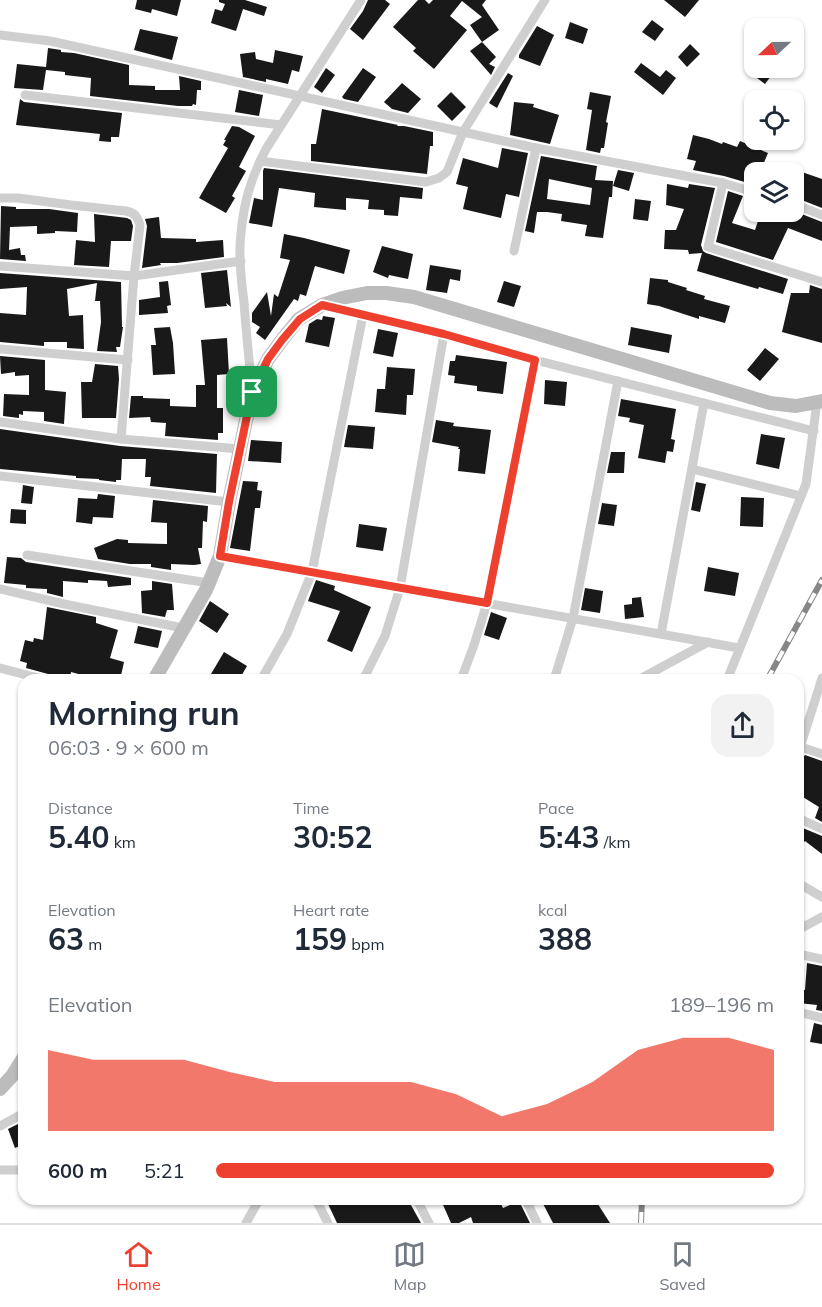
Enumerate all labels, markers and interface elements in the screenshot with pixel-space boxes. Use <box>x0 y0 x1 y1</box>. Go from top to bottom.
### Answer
north arrow <box>744 18 804 78</box>
map controls <box>744 18 804 222</box>
button: locate <box>744 90 804 150</box>
button: layers <box>744 162 804 222</box>
pin <box>226 366 277 417</box>
icon: arrive <box>235 375 268 408</box>
text: Morning run <box>48 692 240 733</box>
button: share <box>711 694 774 757</box>
text: 06:03 · 9 × 600 m <box>48 735 209 760</box>
text: Distance <box>48 798 113 818</box>
text: Time <box>293 798 329 818</box>
text: Pace <box>538 798 574 818</box>
text: 5.40 <box>48 818 109 856</box>
text: 30:52 <box>293 818 372 856</box>
text: 5:43 <box>538 818 599 856</box>
text: km <box>109 832 136 852</box>
text: /km <box>599 832 630 852</box>
text: Elevation <box>48 900 116 920</box>
text: Heart rate <box>293 900 369 920</box>
text: kcal <box>538 900 567 920</box>
text: 63 <box>48 920 84 958</box>
text: 159 <box>293 920 347 958</box>
text: 388 <box>538 920 592 958</box>
text: m <box>84 934 102 954</box>
text: bpm <box>347 934 384 954</box>
text: Elevation <box>48 992 133 1017</box>
text: 189–196 m <box>669 992 774 1017</box>
text: 600 m <box>48 1158 107 1183</box>
text: 5:21 <box>144 1158 185 1183</box>
tab: Home <box>116 1238 161 1294</box>
tab: Map <box>393 1238 426 1294</box>
tab: Saved <box>659 1238 706 1294</box>

